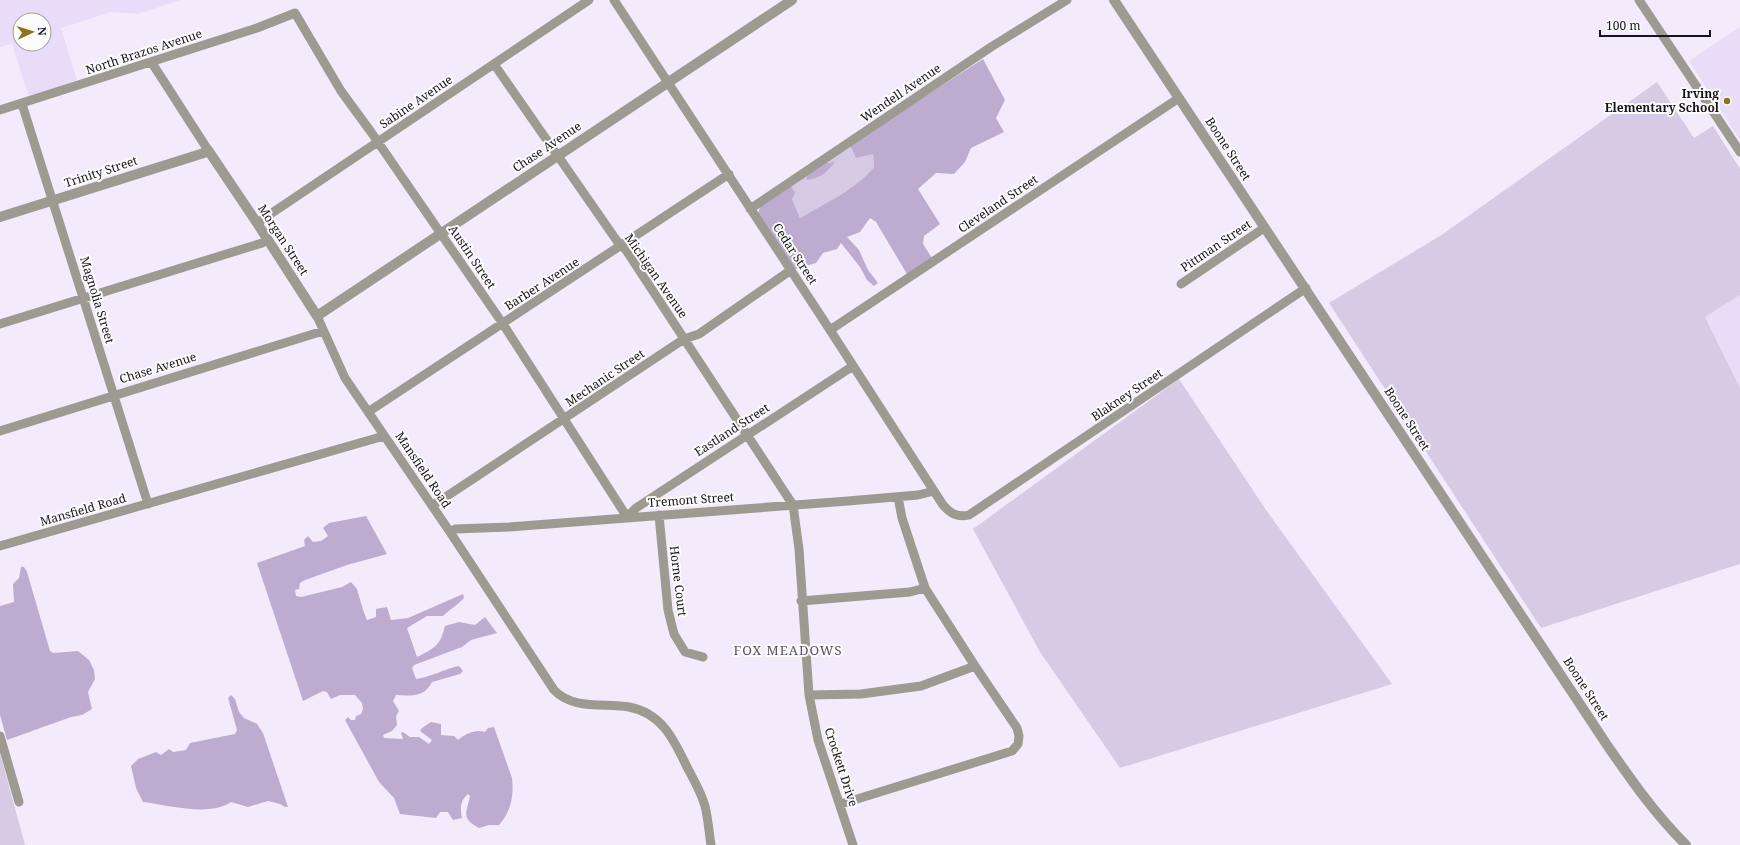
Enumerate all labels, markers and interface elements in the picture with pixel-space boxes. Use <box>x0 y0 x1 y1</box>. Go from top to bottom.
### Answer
north arrow <box>12 12 52 52</box>
scale bar <box>1600 12 1710 38</box>
text: 100 m <box>1606 17 1641 34</box>
street label: North Brazos Avenue <box>84 25 204 78</box>
text: N <box>35 26 50 36</box>
street label: Wendell Avenue <box>857 59 944 126</box>
street label: Sabine Avenue <box>376 71 456 132</box>
place label: Irving Elementary School <box>1605 85 1720 116</box>
marker: Irving Elementary School <box>1722 96 1732 106</box>
street label: Boone Street <box>1202 114 1255 184</box>
street label: Chase Avenue <box>509 117 584 176</box>
street label: Trinity Street <box>62 152 140 191</box>
street label: Cleveland Street <box>954 171 1041 237</box>
street label: Morgan Street <box>254 201 313 278</box>
street label: Pittman Street <box>1177 216 1254 276</box>
street label: Cedar Street <box>769 220 822 288</box>
street label: Austin Street <box>445 221 500 292</box>
street label: Michigan Avenue <box>621 230 692 321</box>
street label: Barber Avenue <box>501 253 582 314</box>
street label: Magnolia Street <box>76 254 119 345</box>
street label: Mechanic Street <box>562 345 648 410</box>
street label: Chase Avenue <box>117 348 198 387</box>
street label: Blakney Street <box>1088 364 1166 425</box>
street label: Boone Street <box>1381 384 1434 454</box>
street label: Eastland Street <box>691 399 772 460</box>
street label: Mansfield Road <box>392 428 456 512</box>
street label: Tremont Street <box>647 488 735 511</box>
street label: Mansfield Road <box>38 489 128 530</box>
street label: Horne Court <box>666 545 691 617</box>
district label: FOX MEADOWS <box>734 641 843 659</box>
street label: Boone Street <box>1560 654 1613 724</box>
street label: Crockett Drive <box>821 725 862 809</box>

